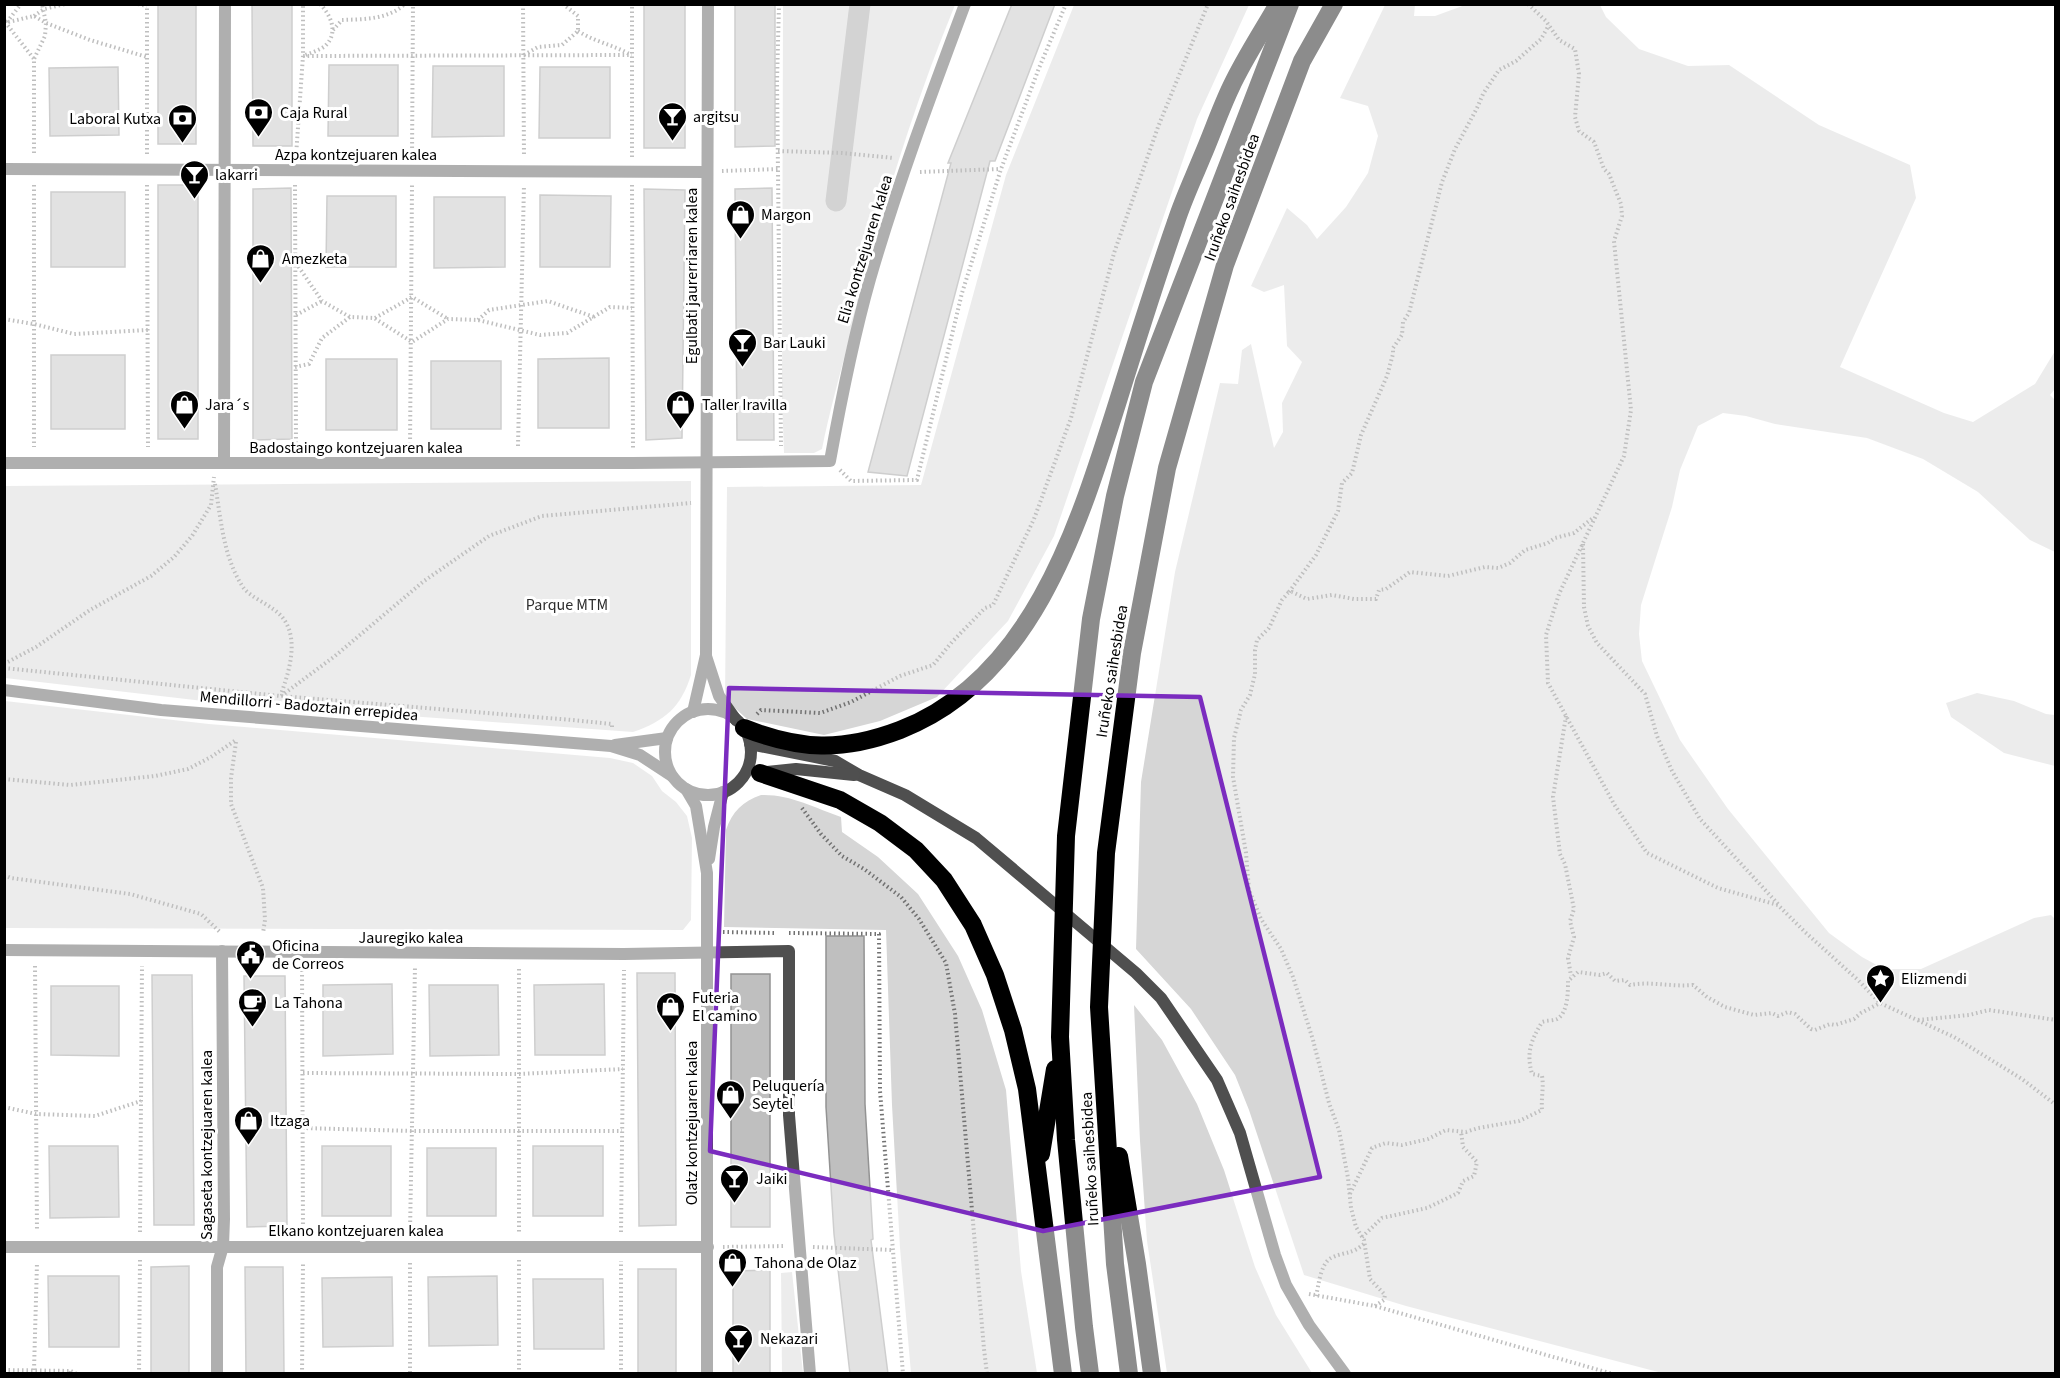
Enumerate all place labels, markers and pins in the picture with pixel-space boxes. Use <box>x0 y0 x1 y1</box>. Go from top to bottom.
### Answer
bank icon: Caja Rural <box>243 96 275 138</box>
bar icon: argitsu <box>656 100 688 142</box>
bank icon: Laboral Kutxa <box>166 102 198 144</box>
place label: Caja Rural <box>280 102 348 124</box>
place label: argitsu <box>693 106 739 128</box>
place label: Laboral Kutxa <box>69 108 161 130</box>
bar icon: lakarri <box>178 158 210 200</box>
place label: lakarri <box>215 164 258 186</box>
shop icon: Margon <box>724 198 756 240</box>
place label: Margon <box>761 204 811 226</box>
shop icon: Amezketa <box>245 242 277 284</box>
place label: Amezketa <box>282 248 347 270</box>
bar icon: Bar Lauki <box>726 326 758 368</box>
place label: Bar Lauki <box>763 332 826 354</box>
shop icon: Jara´s <box>168 388 200 430</box>
shop icon: Taller Iravilla <box>665 388 697 430</box>
place label: Jara´s <box>205 394 250 416</box>
place label: Taller Iravilla <box>702 394 787 416</box>
place label: Oficina de Correos <box>272 935 344 975</box>
public building icon: Oficina de Correos <box>235 938 267 980</box>
place icon: Elizmendi <box>1864 962 1896 1004</box>
place label: Elizmendi <box>1901 968 1967 990</box>
cafe icon: La Tahona <box>237 986 269 1028</box>
place label: Futeria El camino <box>692 987 758 1027</box>
shop icon: Futeria El camino <box>655 990 687 1032</box>
place label: La Tahona <box>274 992 343 1014</box>
place label: Peluquería Seytel <box>752 1075 824 1115</box>
shop icon: Peluquería Seytel <box>715 1078 747 1120</box>
shop icon: Itzaga <box>233 1104 265 1146</box>
place label: Itzaga <box>270 1110 310 1132</box>
bar icon: Jaiki <box>719 1162 751 1204</box>
place label: Jaiki <box>756 1168 788 1190</box>
shop icon: Tahona de Olaz <box>717 1246 749 1288</box>
place label: Tahona de Olaz <box>754 1252 857 1274</box>
bar icon: Nekazari <box>723 1322 755 1364</box>
place label: Nekazari <box>760 1328 818 1350</box>

